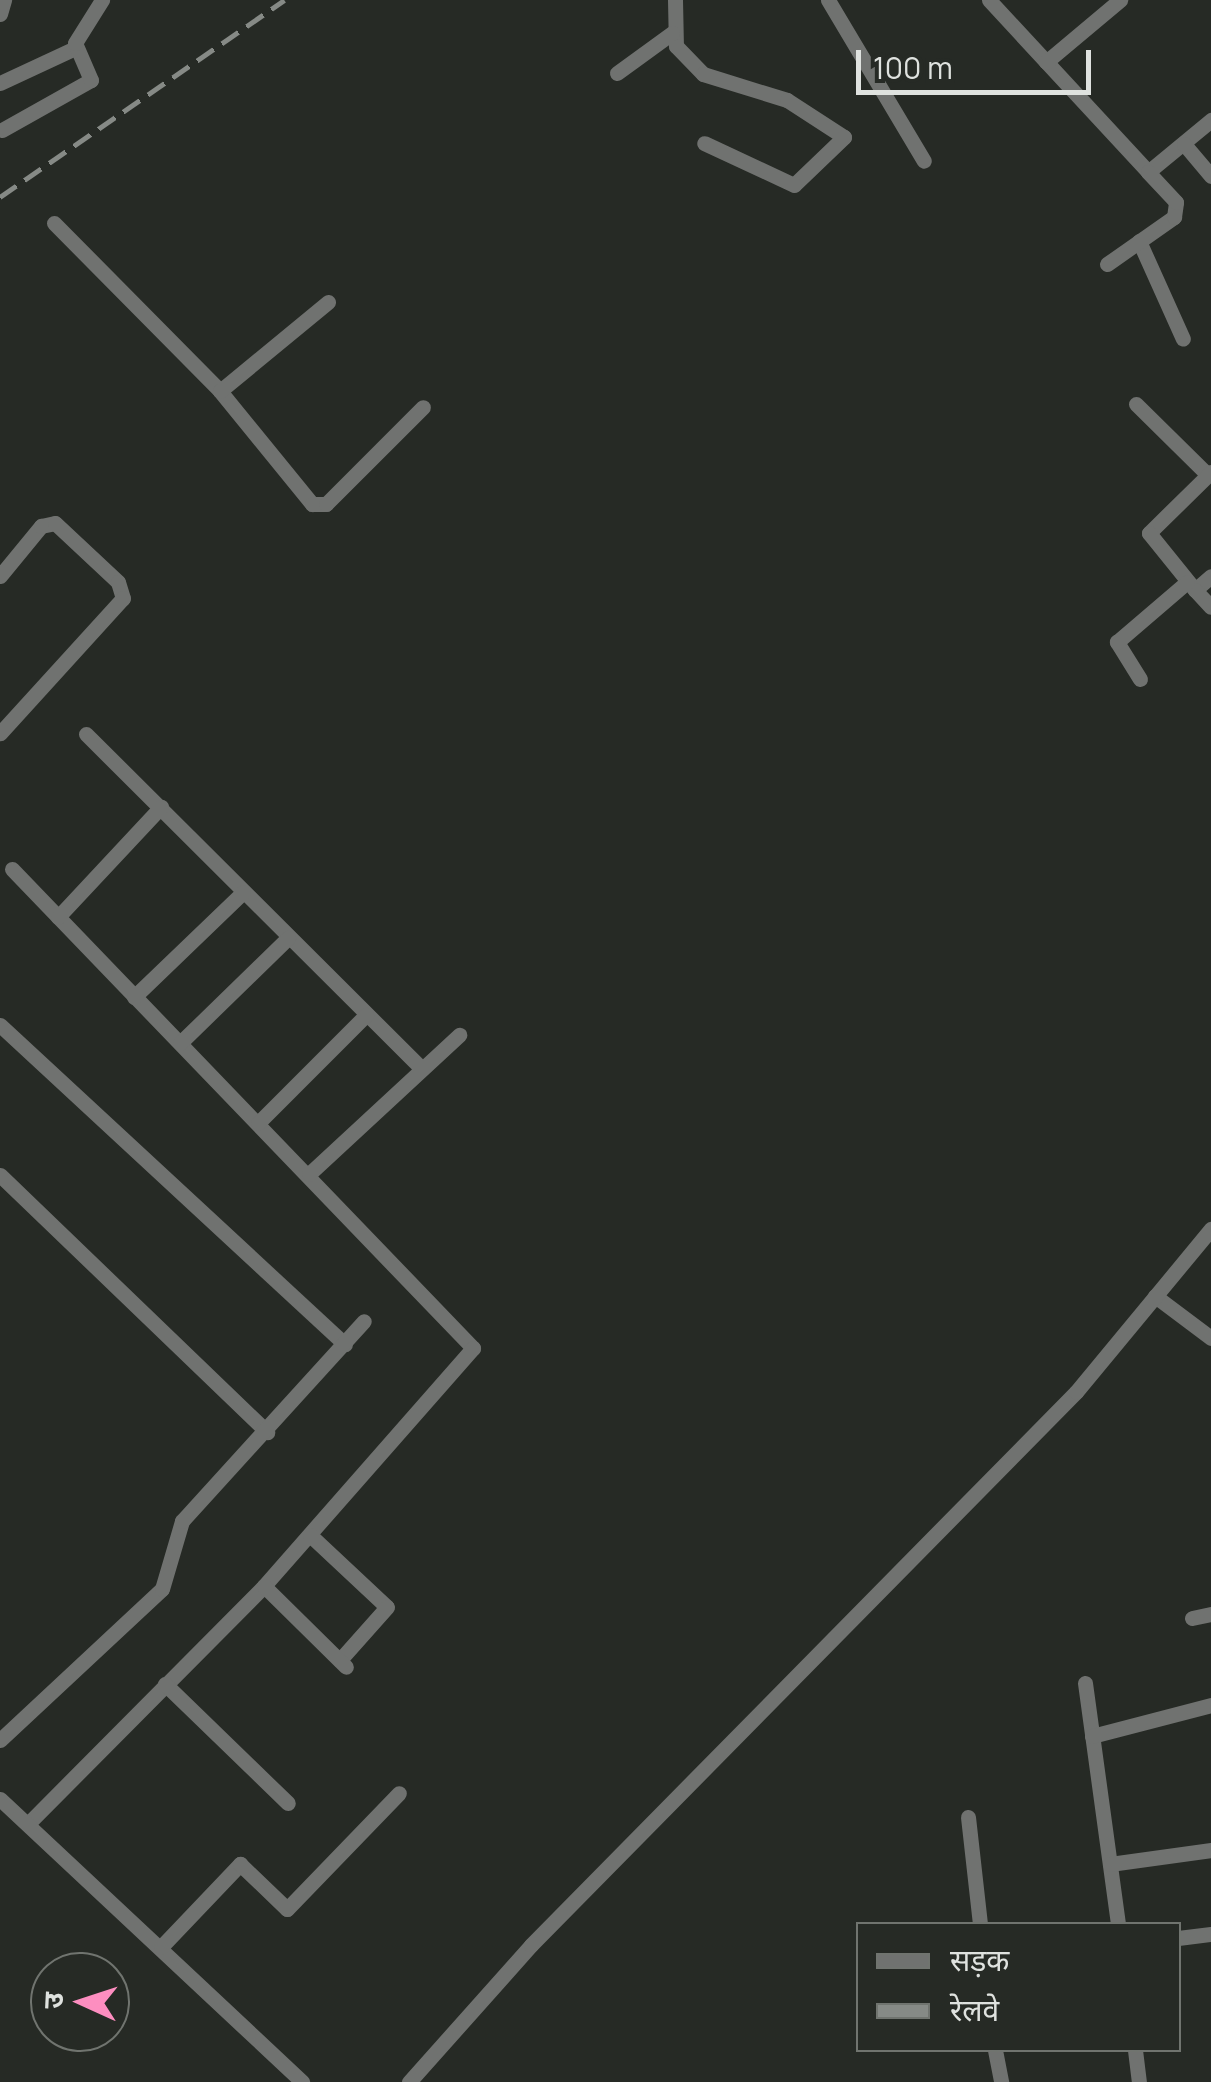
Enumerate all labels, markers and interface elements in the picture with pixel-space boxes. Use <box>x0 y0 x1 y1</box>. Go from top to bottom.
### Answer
scale bar <box>861 30 1096 92</box>
text: 100 m <box>873 47 953 88</box>
legend <box>856 1922 1181 2052</box>
text: सड़क <box>950 1939 1009 1980</box>
north arrow <box>30 1952 130 2052</box>
text: रेलवे <box>950 1989 999 2030</box>
text: उ <box>33 1991 71 2010</box>

